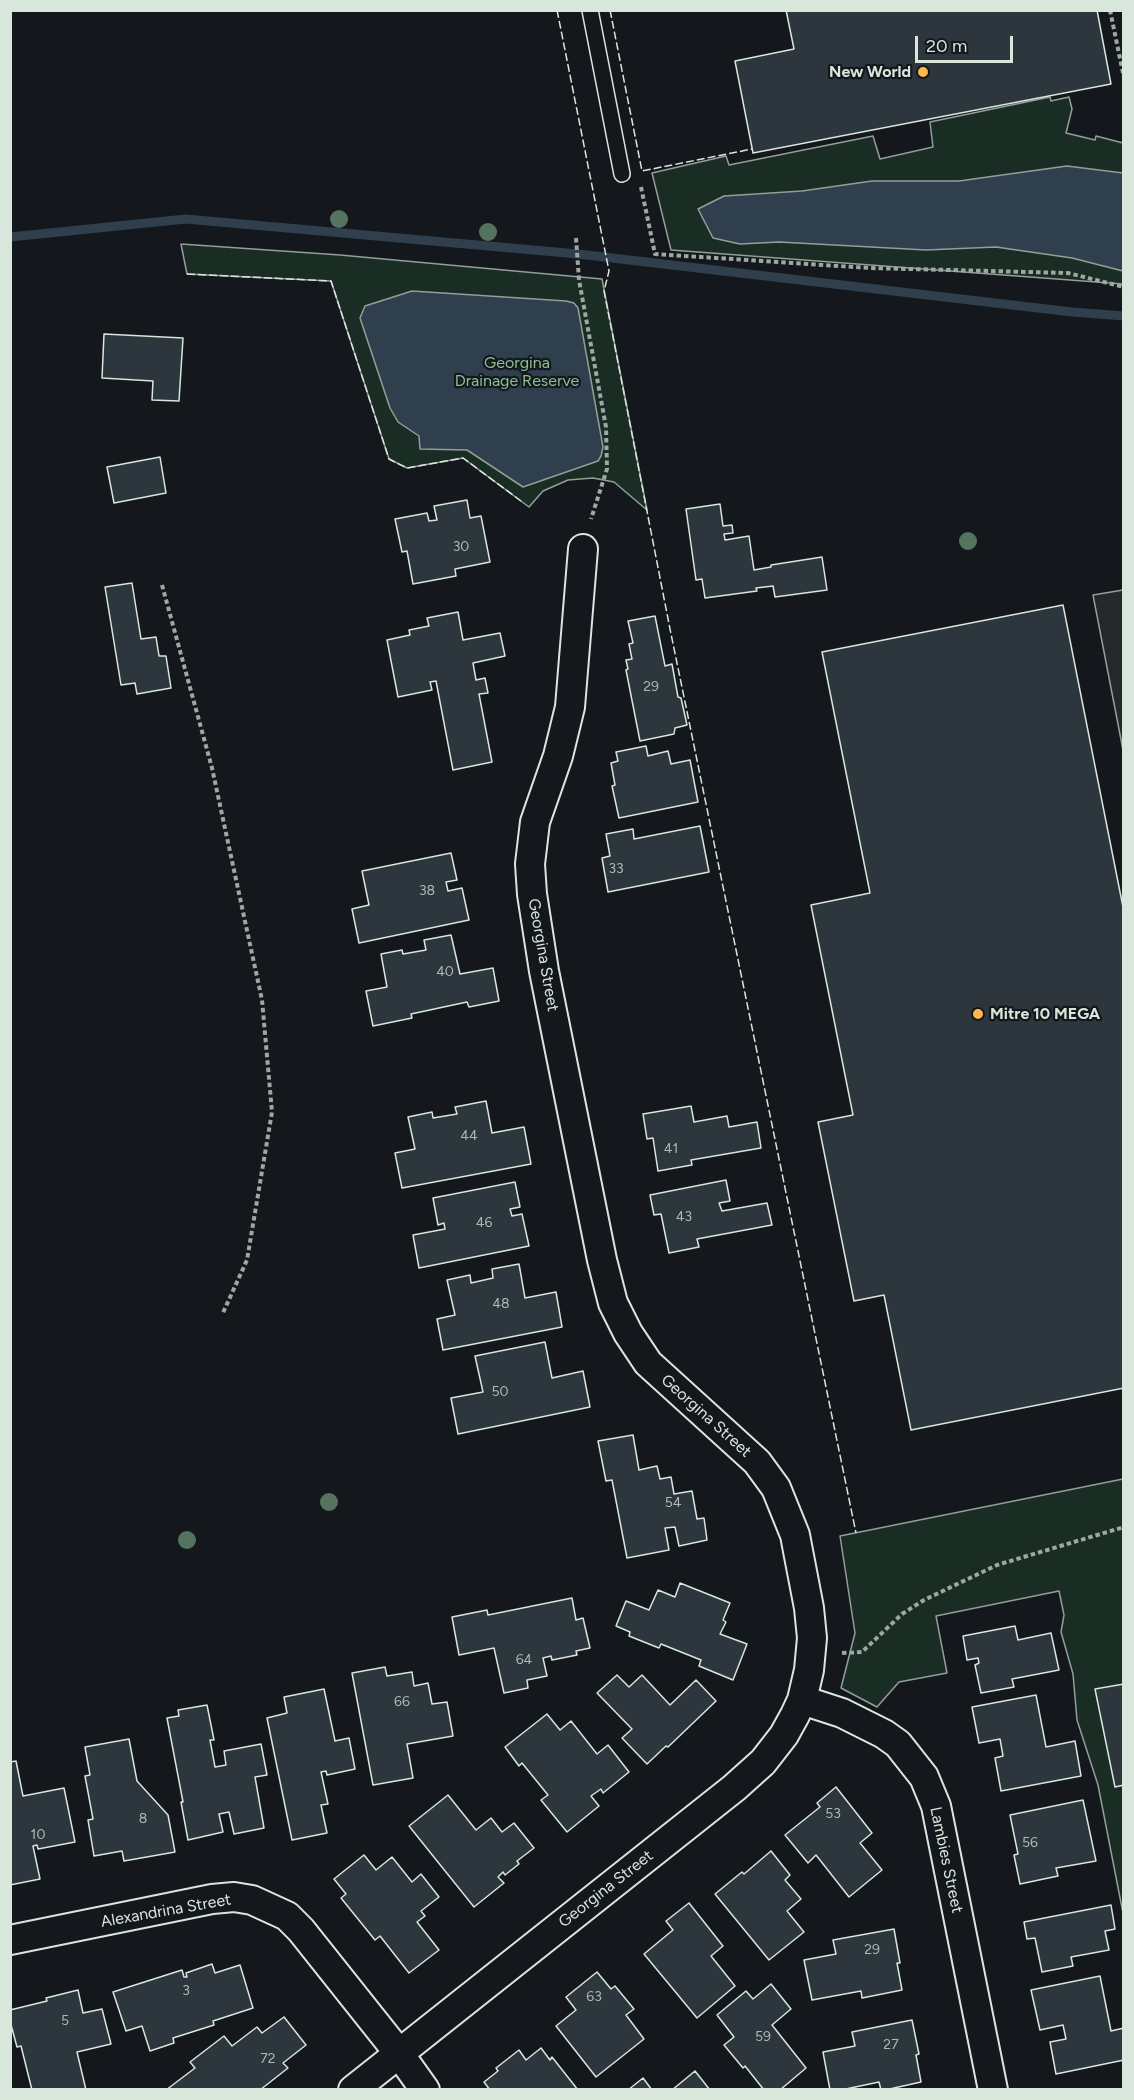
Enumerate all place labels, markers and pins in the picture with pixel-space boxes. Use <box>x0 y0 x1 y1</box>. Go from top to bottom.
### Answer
place label: New World <box>829 62 911 82</box>
marker: New World <box>916 65 930 79</box>
place label: Mitre 10 MEGA <box>990 1004 1100 1024</box>
marker: Mitre 10 MEGA <box>971 1007 985 1021</box>

